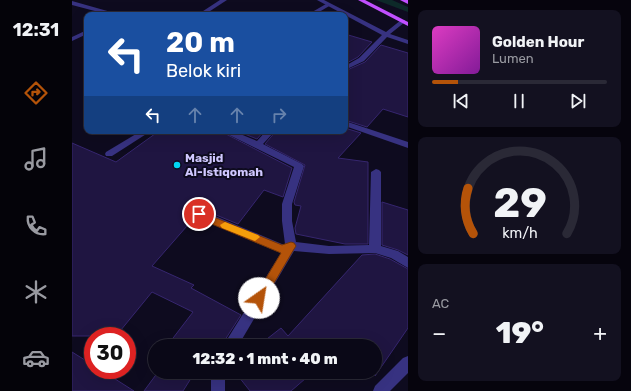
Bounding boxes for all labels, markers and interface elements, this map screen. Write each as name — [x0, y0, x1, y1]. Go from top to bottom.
text: 12:31 — [13, 19, 59, 41]
text: 20 m — [166, 26, 235, 59]
icon: left — [100, 28, 152, 80]
text: Golden Hour — [492, 33, 584, 51]
text: Lumen — [492, 51, 534, 66]
text: Belok kiri — [166, 60, 241, 82]
icon: directions — [22, 79, 50, 107]
icon: previous — [450, 90, 472, 112]
icon: pause — [508, 90, 530, 112]
icon: next — [567, 90, 589, 112]
icon: left — [142, 104, 164, 126]
icon: ahead — [184, 104, 206, 126]
icon: ahead — [226, 104, 248, 126]
icon: right — [268, 104, 290, 126]
icon: music — [22, 145, 50, 173]
place label: Masjid Al-Istiqomah — [185, 151, 263, 179]
marker: Masjid Al-Istiqomah — [172, 160, 182, 170]
text: 29 — [493, 177, 546, 226]
pin — [182, 197, 216, 231]
icon: arrive — [188, 203, 210, 225]
icon: phone — [22, 212, 50, 240]
text: km/h — [502, 224, 537, 241]
position arrow — [238, 277, 280, 319]
icon: climate — [22, 278, 50, 306]
text: AC — [432, 296, 449, 311]
text: 19° — [496, 315, 544, 351]
text: − — [432, 320, 446, 347]
text: + — [593, 320, 607, 347]
speed limit sign: 30 — [84, 327, 136, 379]
icon: car — [22, 344, 50, 372]
text: 12:32 · 1 mnt · 40 m — [192, 350, 338, 368]

